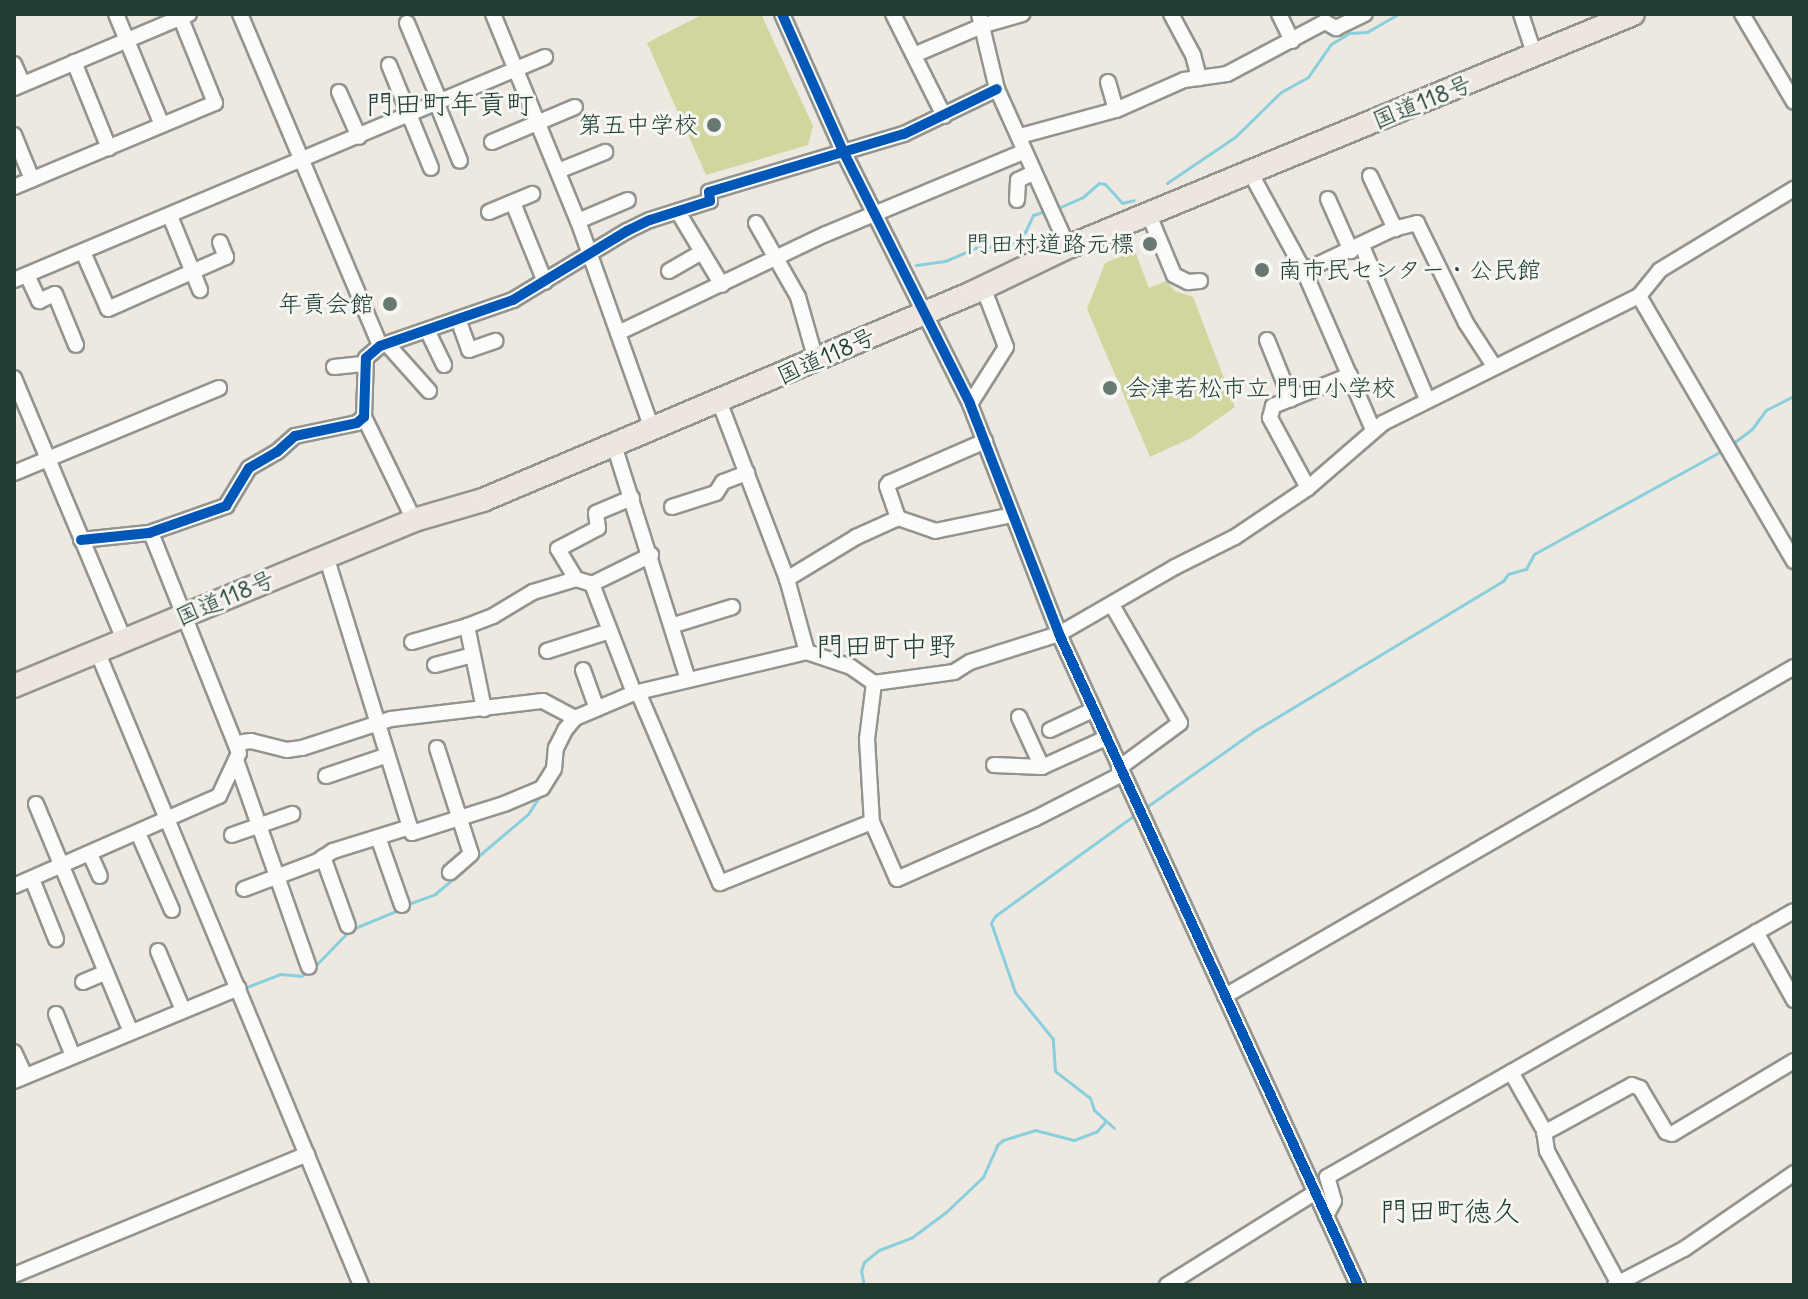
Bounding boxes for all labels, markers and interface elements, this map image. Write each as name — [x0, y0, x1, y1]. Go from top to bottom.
street label: 国道118号 — [1368, 69, 1476, 135]
district label: 門田町年貢町 — [366, 87, 534, 121]
place label: 第五中学校 — [578, 111, 698, 139]
marker: 第五中学校 — [705, 116, 723, 134]
place label: 門田村道路元標 — [966, 230, 1134, 258]
marker: 門田村道路元標 — [1141, 235, 1159, 253]
place label: 南市民センター・公民館 — [1278, 256, 1542, 284]
marker: 南市民センター・公民館 — [1253, 261, 1271, 279]
place label: 年貢会館 — [278, 290, 374, 318]
marker: 年貢会館 — [381, 295, 399, 313]
street label: 国道118号 — [772, 322, 880, 390]
place label: 会津若松市立 門田小学校 — [1126, 374, 1396, 402]
marker: 会津若松市立 門田小学校 — [1101, 379, 1119, 397]
street label: 国道118号 — [171, 564, 279, 632]
district label: 門田町中野 — [816, 629, 956, 663]
district label: 門田町徳久 — [1380, 1194, 1520, 1228]

